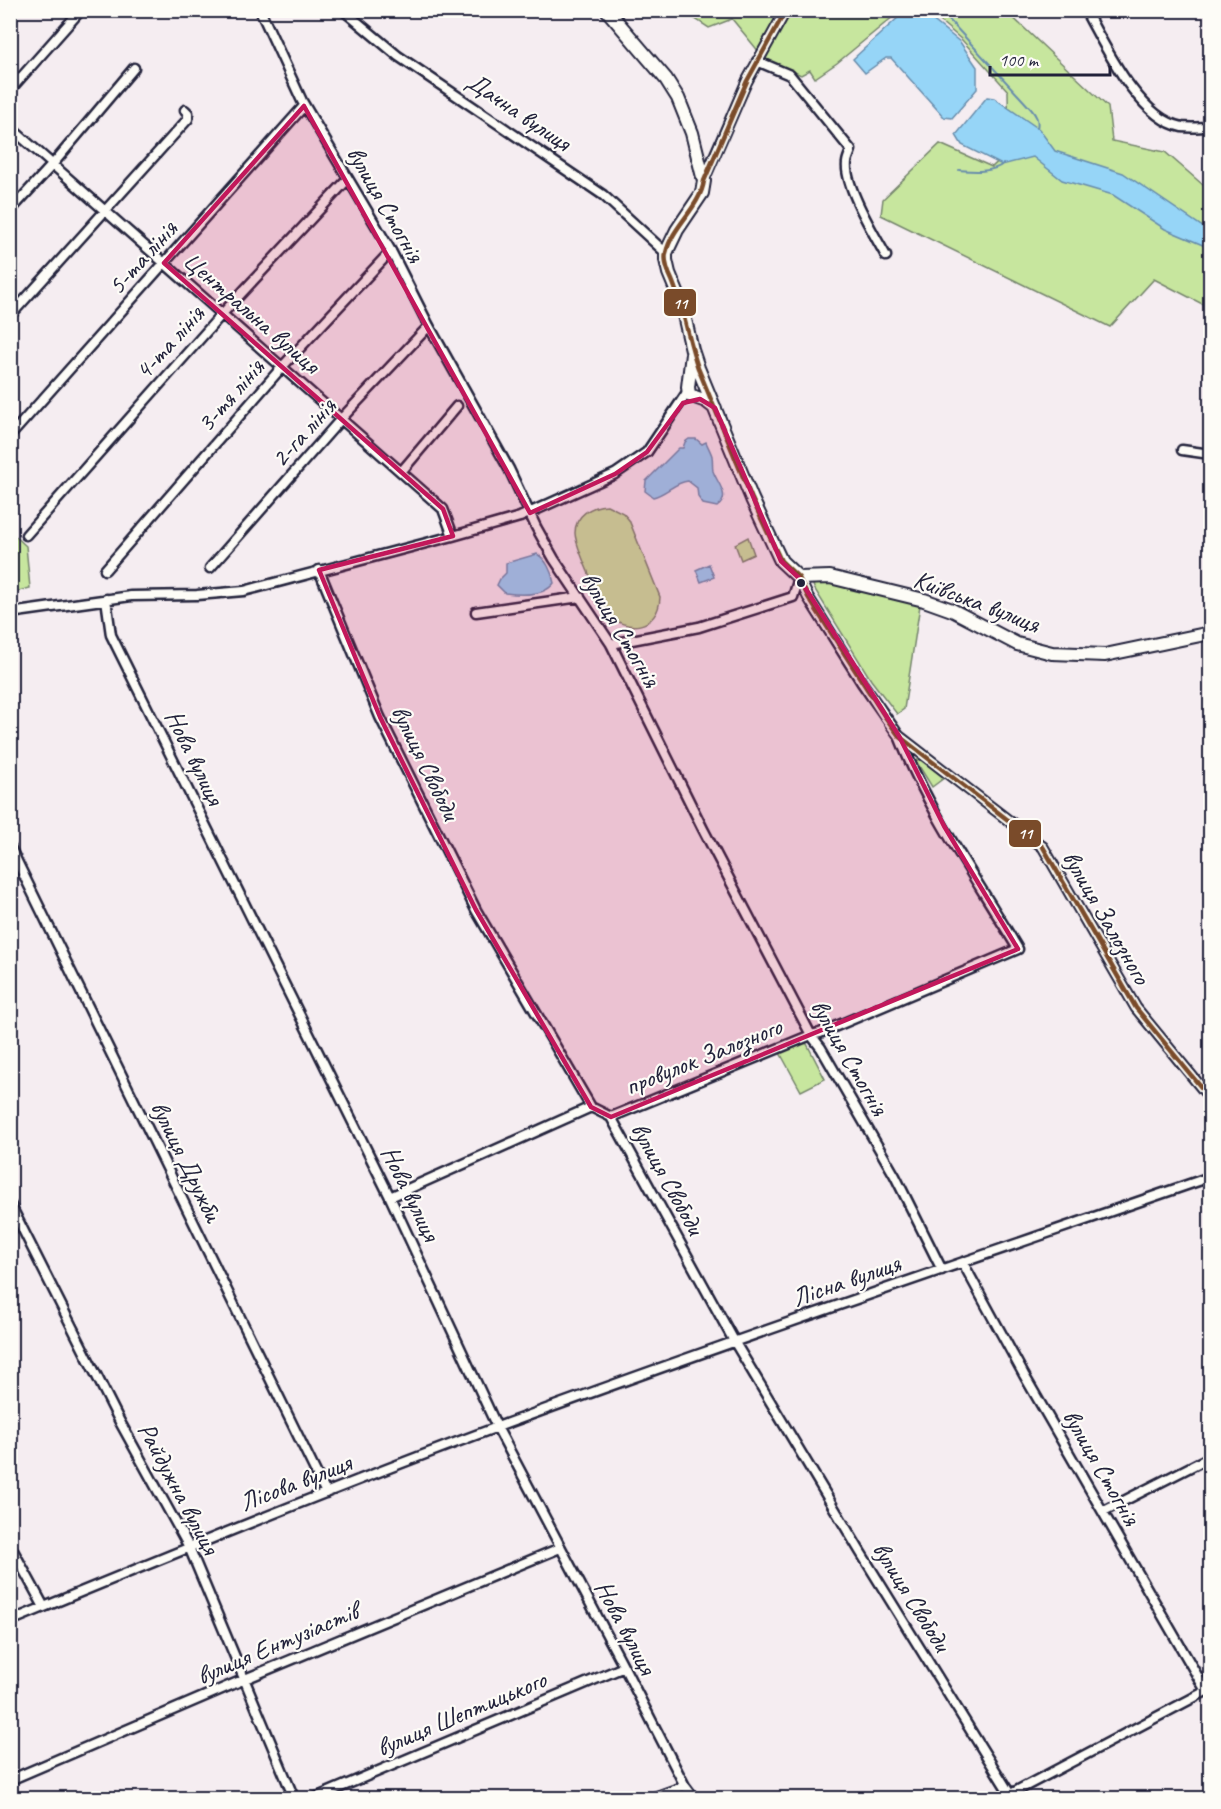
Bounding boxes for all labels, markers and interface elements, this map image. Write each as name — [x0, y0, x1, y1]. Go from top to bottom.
scale bar — [990, 39, 1110, 77]
text: 100 m — [999, 49, 1040, 71]
street label: Дачна вулиця — [460, 64, 579, 159]
street label: вулиця Стогнія — [339, 140, 433, 270]
street label: 5-та лінія — [100, 212, 186, 302]
street label: Центральна вулиця — [176, 244, 329, 382]
line badge: 11 — [663, 288, 697, 317]
text: 11 — [673, 294, 689, 314]
street label: 4-та лінія — [127, 297, 213, 387]
street label: 3-тя лінія — [189, 350, 272, 439]
street label: 2-га лінія — [263, 389, 344, 474]
street label: Київська вулиця — [909, 562, 1046, 641]
street label: вулиця Стогнія — [573, 565, 669, 694]
unlabelled marker — [795, 577, 807, 589]
street label: вулиця Свободи — [384, 699, 469, 827]
street label: Нова вулиця — [157, 704, 232, 812]
line badge: 11 — [1008, 819, 1042, 848]
text: 11 — [1018, 824, 1034, 844]
street label: вулиця Залозного — [1055, 844, 1159, 992]
street label: вулиця Стогнія — [803, 993, 897, 1123]
street label: провулок Залозного — [620, 1009, 789, 1104]
street label: вулиця Дружби — [143, 1095, 231, 1228]
street label: вулиця Свободи — [623, 1116, 713, 1243]
street label: Нова вулиця — [373, 1140, 448, 1248]
street label: Лісна вулиця — [788, 1246, 906, 1314]
street label: вулиця Стогнія — [1055, 1403, 1149, 1533]
street label: Райдужна вулиця — [130, 1417, 228, 1561]
street label: Лісова вулиця — [235, 1445, 357, 1519]
street label: вулиця Свободи — [865, 1535, 960, 1660]
street label: Нова вулиця — [587, 1575, 665, 1682]
street label: вулиця Ентузіастів — [191, 1592, 369, 1692]
street label: вулиця Шептицького — [371, 1662, 553, 1764]

